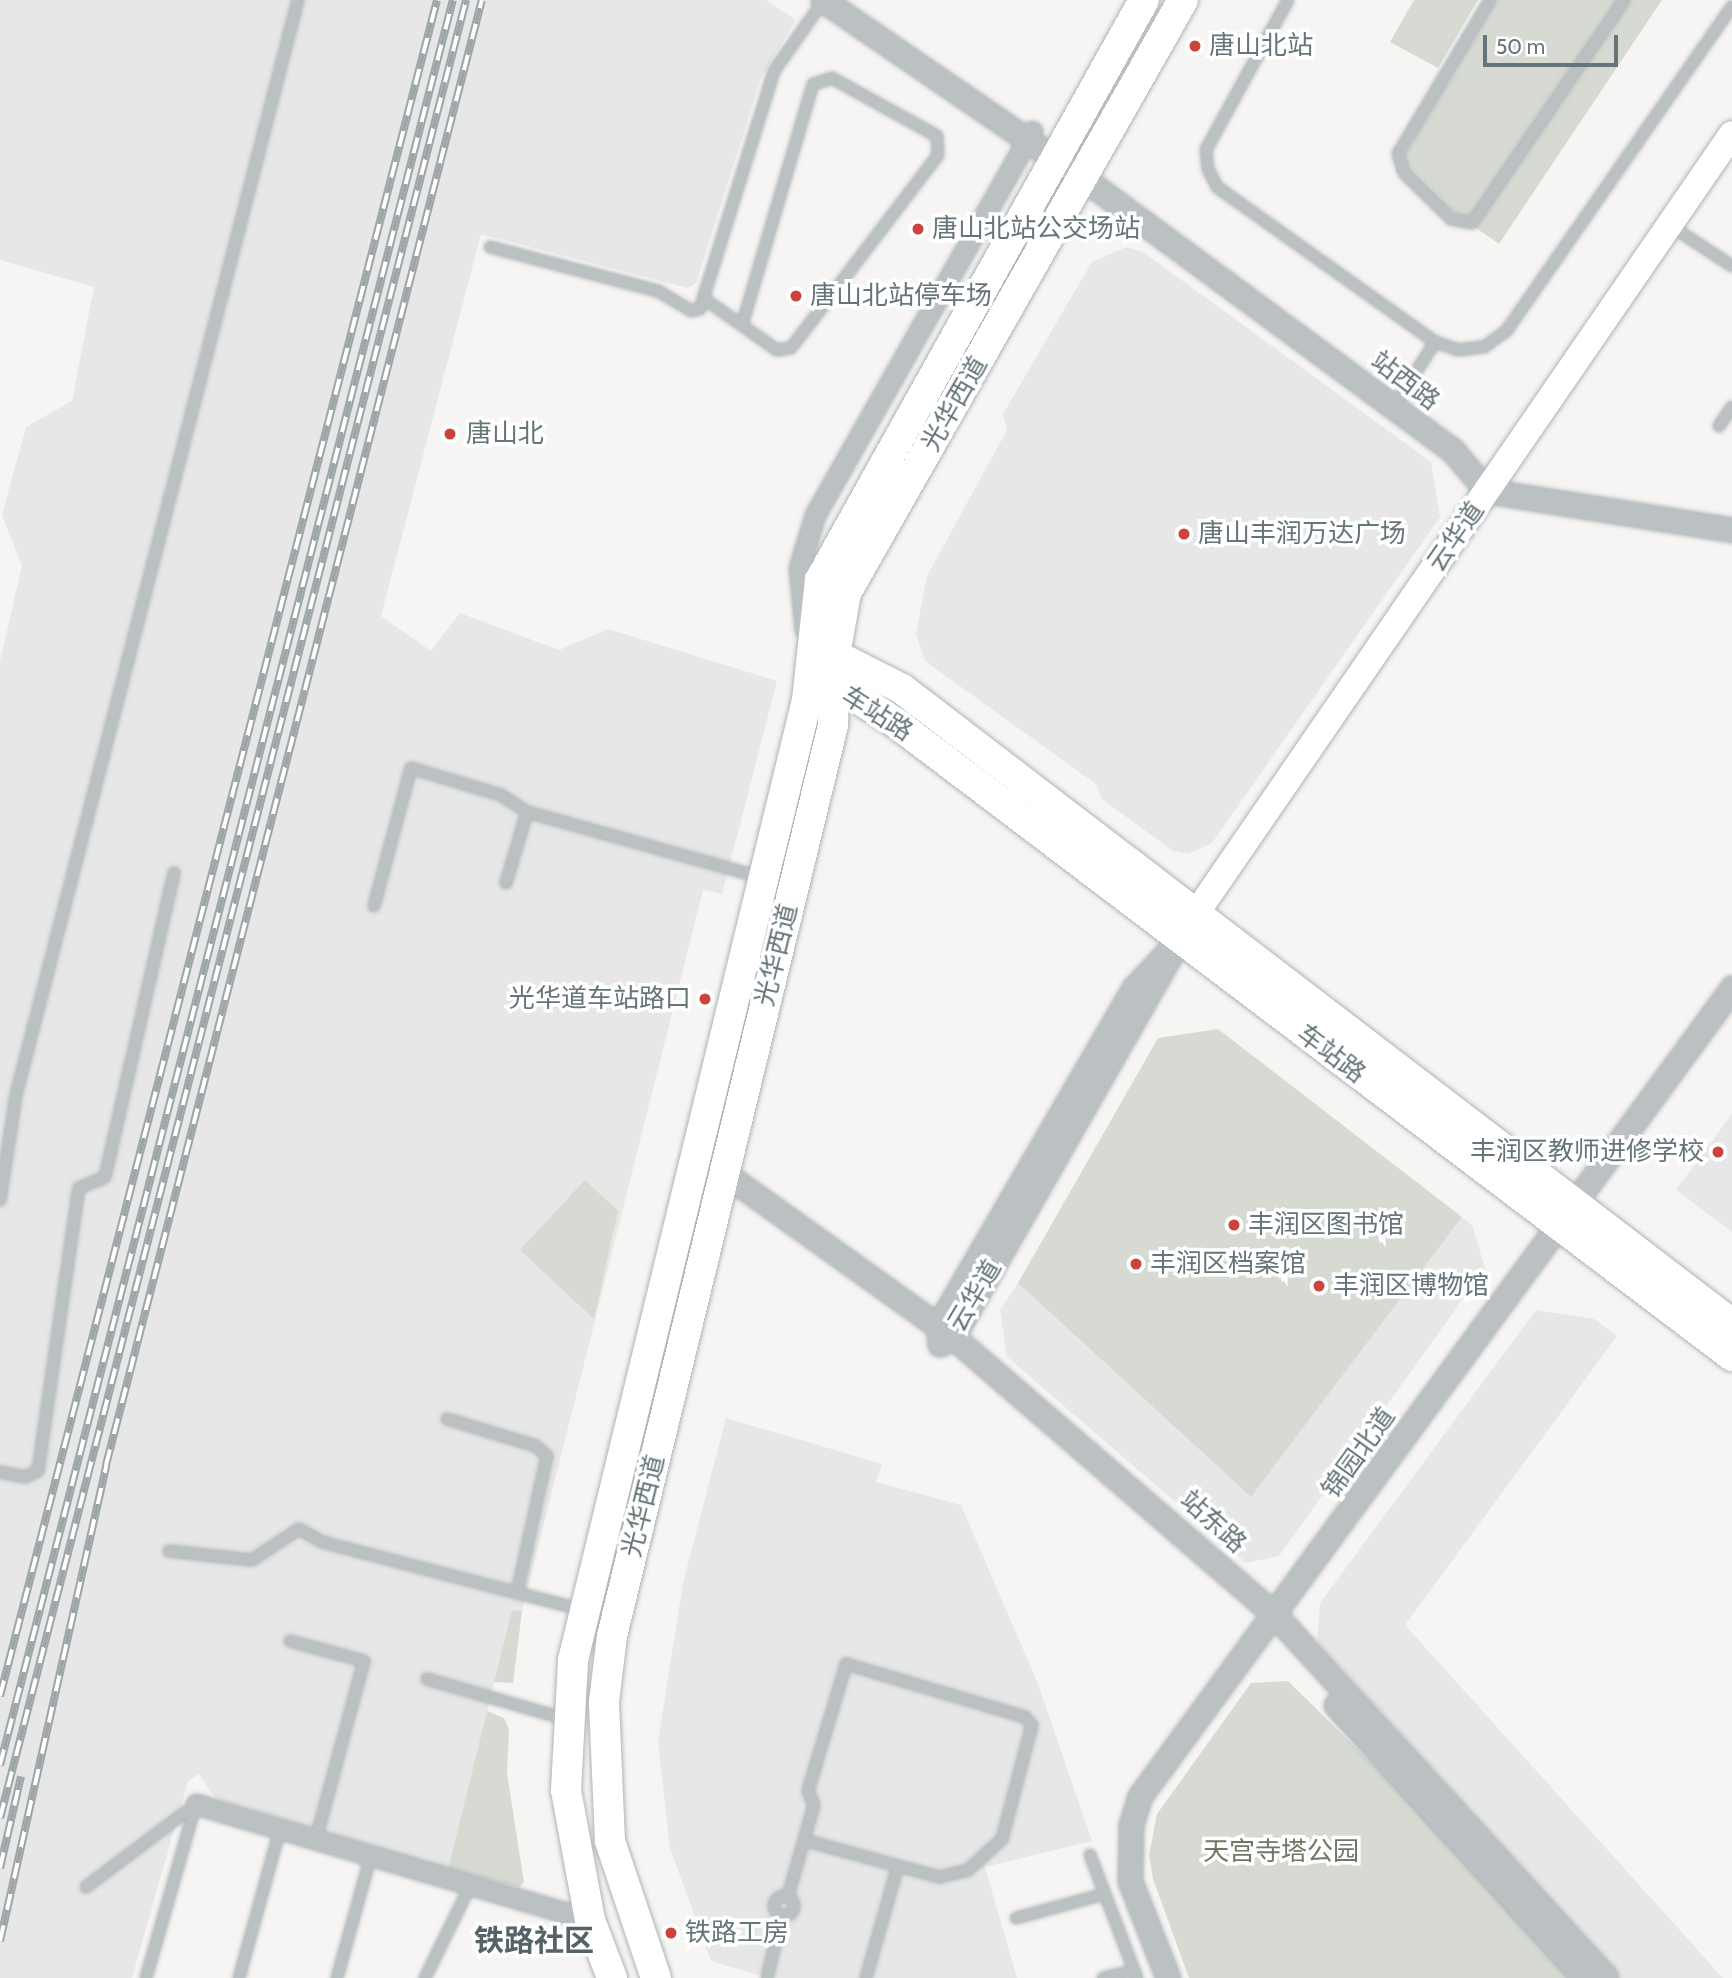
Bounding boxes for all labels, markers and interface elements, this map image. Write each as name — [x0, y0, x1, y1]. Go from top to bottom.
scale bar — [1487, 21, 1622, 65]
place label: 唐山北站 — [1209, 30, 1313, 62]
text: 50 m — [1496, 34, 1545, 59]
marker: 唐山北站 — [1187, 38, 1203, 54]
place label: 唐山北站公交场站 — [932, 213, 1140, 245]
marker: 唐山北站公交场站 — [910, 221, 926, 237]
place label: 唐山北站停车场 — [810, 280, 992, 312]
marker: 唐山北站停车场 — [788, 288, 804, 304]
street label: 站西路 — [1364, 345, 1446, 417]
street label: 光华西道 — [915, 351, 995, 457]
place label: 唐山北 — [466, 418, 544, 450]
marker: 唐山北 — [440, 424, 460, 444]
street label: 云华道 — [1421, 496, 1491, 578]
place label: 唐山丰润万达广场 — [1198, 518, 1406, 550]
marker: 唐山丰润万达广场 — [1176, 526, 1192, 542]
street label: 车站路 — [836, 680, 918, 748]
street label: 光华西道 — [749, 901, 805, 1009]
place label: 光华道车站路口 — [509, 983, 691, 1015]
marker: 光华道车站路口 — [697, 991, 713, 1007]
street label: 车站路 — [1290, 1018, 1372, 1090]
place label: 丰润区教师进修学校 — [1470, 1136, 1704, 1168]
marker: 丰润区教师进修学校 — [1710, 1144, 1726, 1160]
place label: 丰润区图书馆 — [1248, 1209, 1404, 1241]
marker: 丰润区图书馆 — [1226, 1217, 1242, 1233]
place label: 丰润区档案馆 — [1150, 1248, 1306, 1280]
street label: 云华道 — [942, 1255, 1008, 1337]
marker: 丰润区档案馆 — [1128, 1256, 1144, 1272]
place label: 丰润区博物馆 — [1333, 1270, 1489, 1302]
marker: 丰润区博物馆 — [1311, 1278, 1327, 1294]
street label: 锦园北道 — [1316, 1402, 1402, 1504]
street label: 光华西道 — [616, 1452, 672, 1560]
street label: 站东路 — [1174, 1484, 1252, 1560]
park label: 天宫寺塔公园 — [1203, 1836, 1359, 1868]
place label: 铁路工房 — [685, 1917, 789, 1949]
district label: 铁路社区 — [474, 1923, 594, 1959]
marker: 铁路工房 — [663, 1925, 679, 1941]

